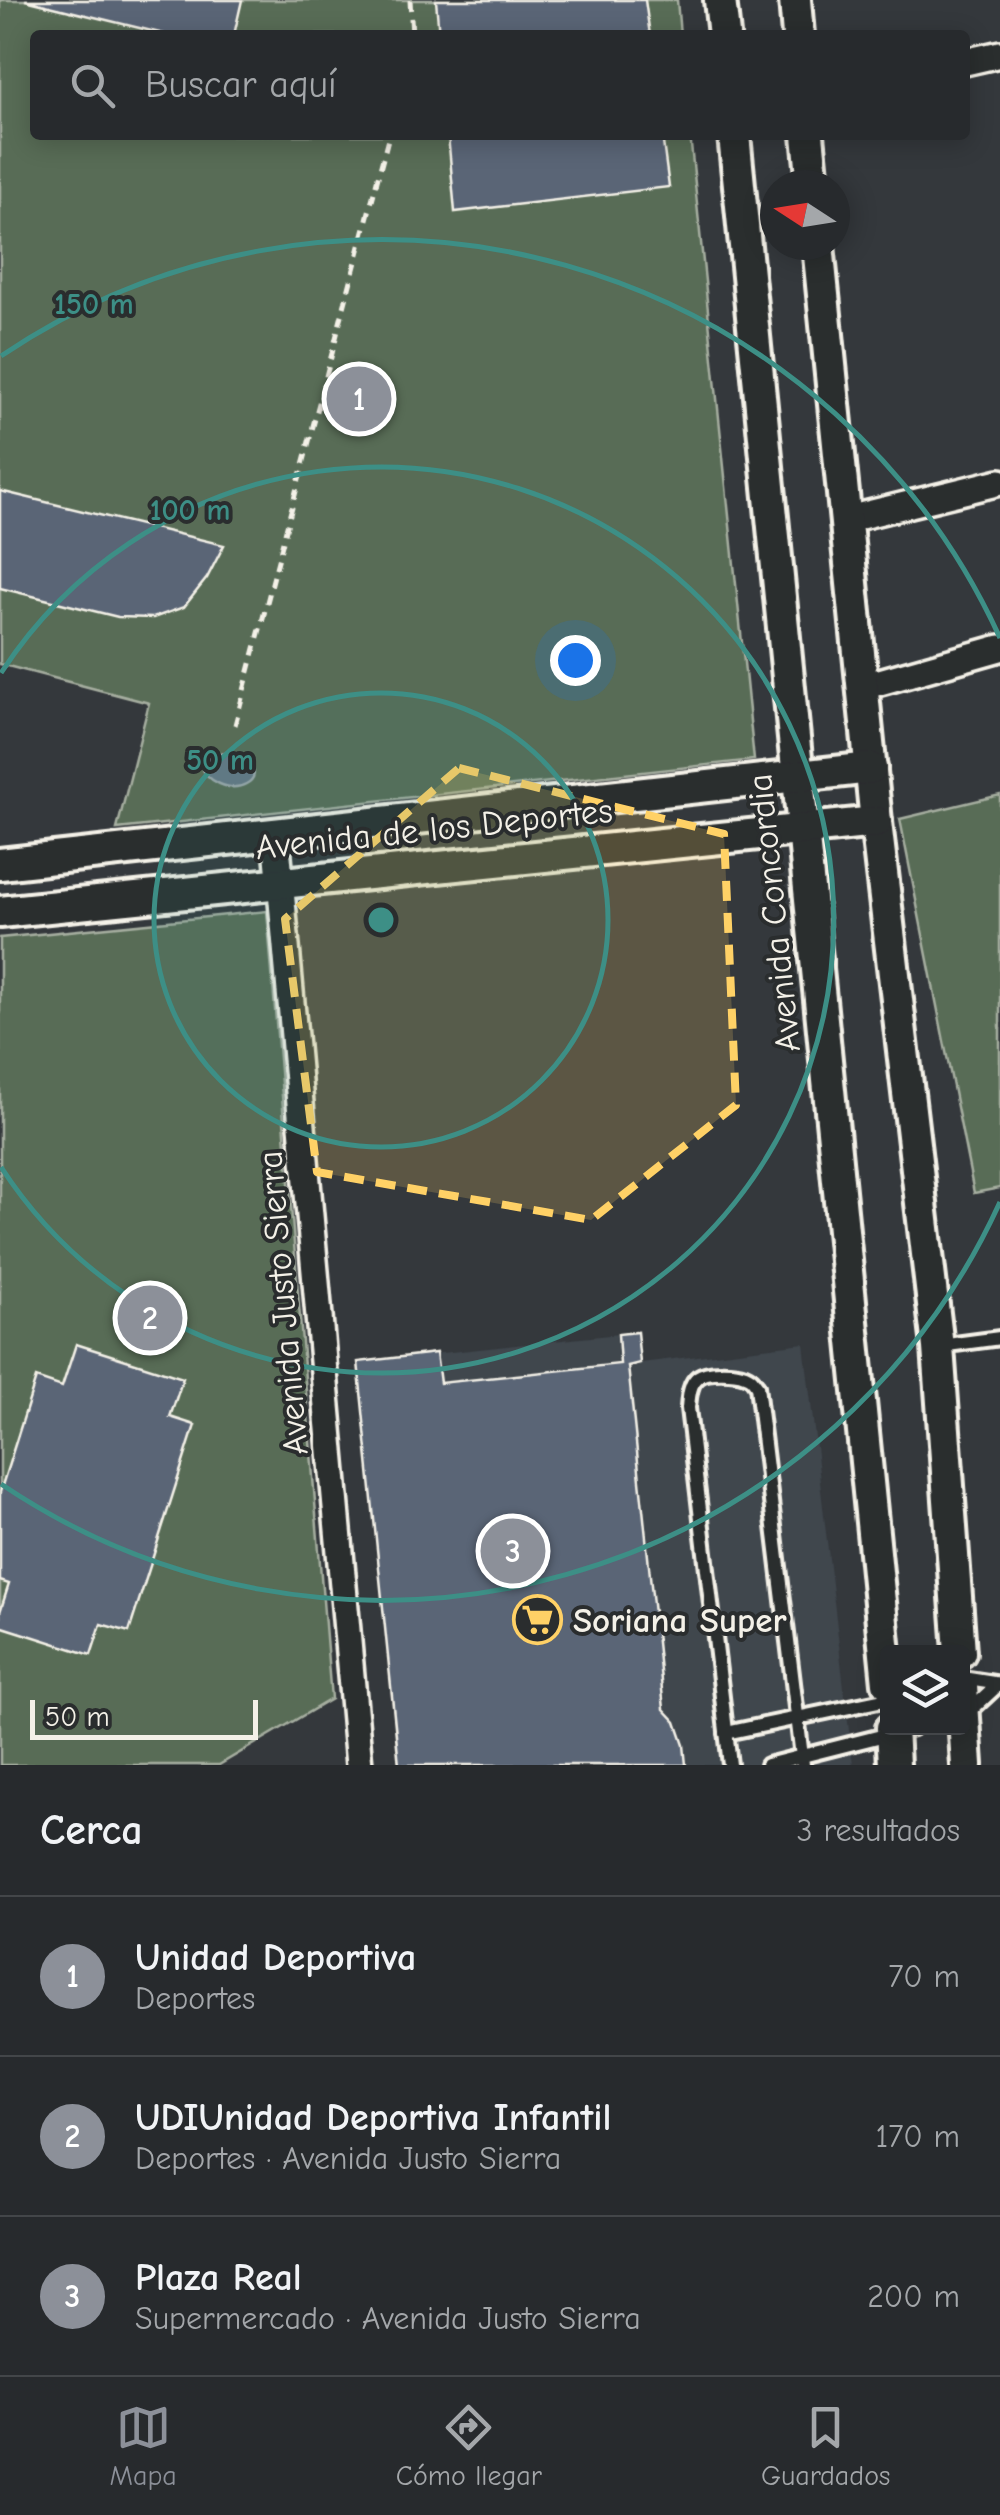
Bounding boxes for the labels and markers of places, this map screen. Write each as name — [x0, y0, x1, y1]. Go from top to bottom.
pin: 1 — [326, 362, 392, 436]
centre of rings — [363, 902, 399, 938]
pin: 2 — [118, 1280, 182, 1356]
pin: 3 — [480, 1514, 546, 1588]
supermarket icon: Soriana Super — [512, 1594, 564, 1646]
place label: Soriana Super — [573, 1600, 787, 1641]

